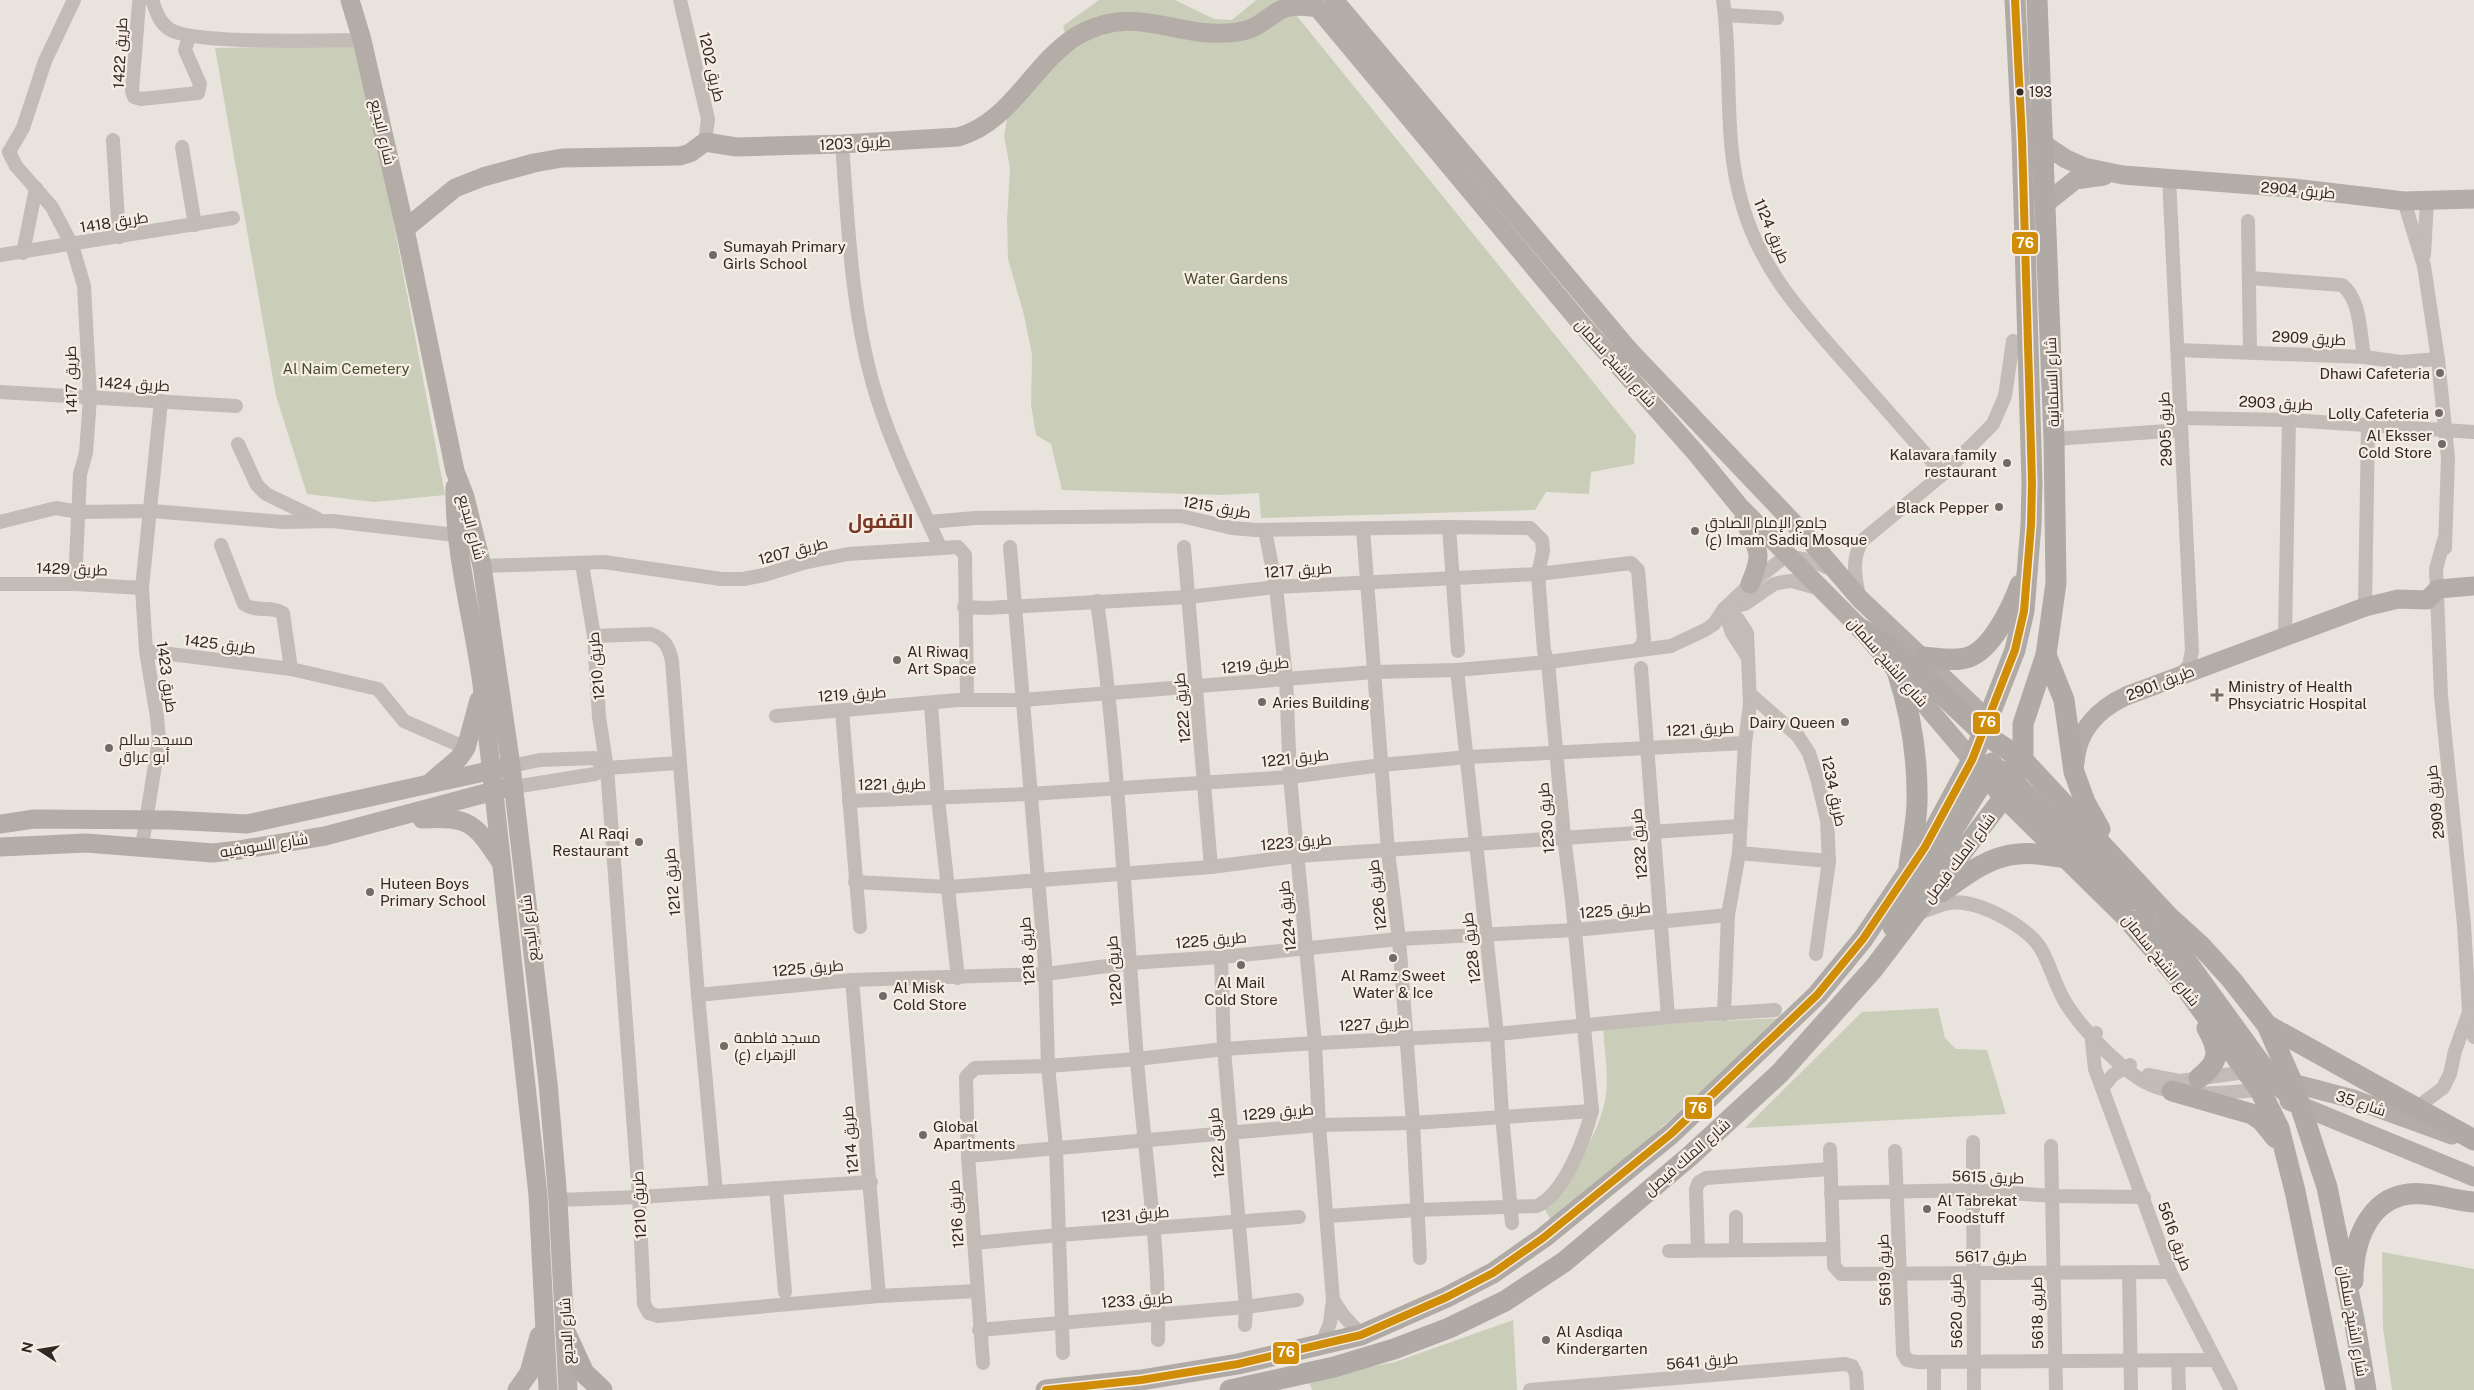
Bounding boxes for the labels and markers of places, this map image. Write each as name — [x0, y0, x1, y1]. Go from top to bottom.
place label: 193 — [2029, 84, 2052, 100]
marker: 193 — [2015, 87, 2025, 97]
place label: Sumayah Primary Girls School — [723, 238, 846, 272]
marker: Sumayah Primary Girls School — [707, 249, 719, 261]
place label: Dhawi Cafeteria — [2320, 365, 2430, 382]
marker: Dhawi Cafeteria — [2434, 367, 2446, 379]
place label: Lolly Cafeteria — [2328, 405, 2429, 422]
marker: Lolly Cafeteria — [2433, 407, 2445, 419]
place label: Al Eksser Cold Store — [2358, 427, 2432, 461]
marker: Al Eksser Cold Store — [2436, 438, 2448, 450]
place label: Kalavara family restaurant — [1890, 446, 1997, 480]
marker: Kalavara family restaurant — [2001, 457, 2013, 469]
place label: Black Pepper — [1896, 499, 1989, 516]
marker: Black Pepper — [1993, 501, 2005, 513]
place label: جامع الإمام الصادق (ع) Imam Sadiq Mosque — [1705, 514, 1867, 551]
marker: جامع الإمام الصادق (ع) Imam Sadiq Mosque — [1689, 525, 1701, 537]
place label: Al Riwaq Art Space — [907, 643, 977, 677]
marker: Al Riwaq Art Space — [891, 654, 903, 666]
place label: Ministry of Health Phsyciatric Hospital — [2228, 678, 2367, 712]
marker: Ministry of Health Phsyciatric Hospital — [2210, 688, 2224, 702]
place label: Aries Building — [1272, 694, 1370, 711]
marker: Aries Building — [1256, 696, 1268, 708]
place label: Dairy Queen — [1749, 714, 1835, 731]
marker: Dairy Queen — [1839, 716, 1851, 728]
place label: مسجد سالم أبو عراق — [119, 731, 193, 767]
marker: مسجد سالم أبو عراق — [103, 742, 115, 754]
place label: Al Raqi Restaurant — [552, 825, 629, 859]
marker: Al Raqi Restaurant — [633, 836, 645, 848]
place label: Huteen Boys Primary School — [380, 875, 486, 909]
marker: Huteen Boys Primary School — [364, 886, 376, 898]
marker: Al Ramz Sweet Water & Ice — [1387, 952, 1399, 964]
marker: Al Mail Cold Store — [1235, 959, 1247, 971]
place label: Al Ramz Sweet Water & Ice — [1340, 967, 1446, 1001]
place label: Al Mail Cold Store — [1204, 974, 1278, 1008]
place label: Al Misk Cold Store — [893, 979, 967, 1013]
marker: Al Misk Cold Store — [877, 990, 889, 1002]
place label: مسجد فاطمة الزهراء (ع) — [734, 1029, 821, 1066]
marker: مسجد فاطمة الزهراء (ع) — [718, 1040, 730, 1052]
place label: Global Apartments — [933, 1118, 1015, 1152]
marker: Global Apartments — [917, 1129, 929, 1141]
place label: Al Tabrekat Foodstuff — [1937, 1192, 2018, 1226]
marker: Al Tabrekat Foodstuff — [1921, 1203, 1933, 1215]
place label: Al Asdiqa Kindergarten — [1556, 1323, 1648, 1357]
marker: Al Asdiqa Kindergarten — [1540, 1334, 1552, 1346]

